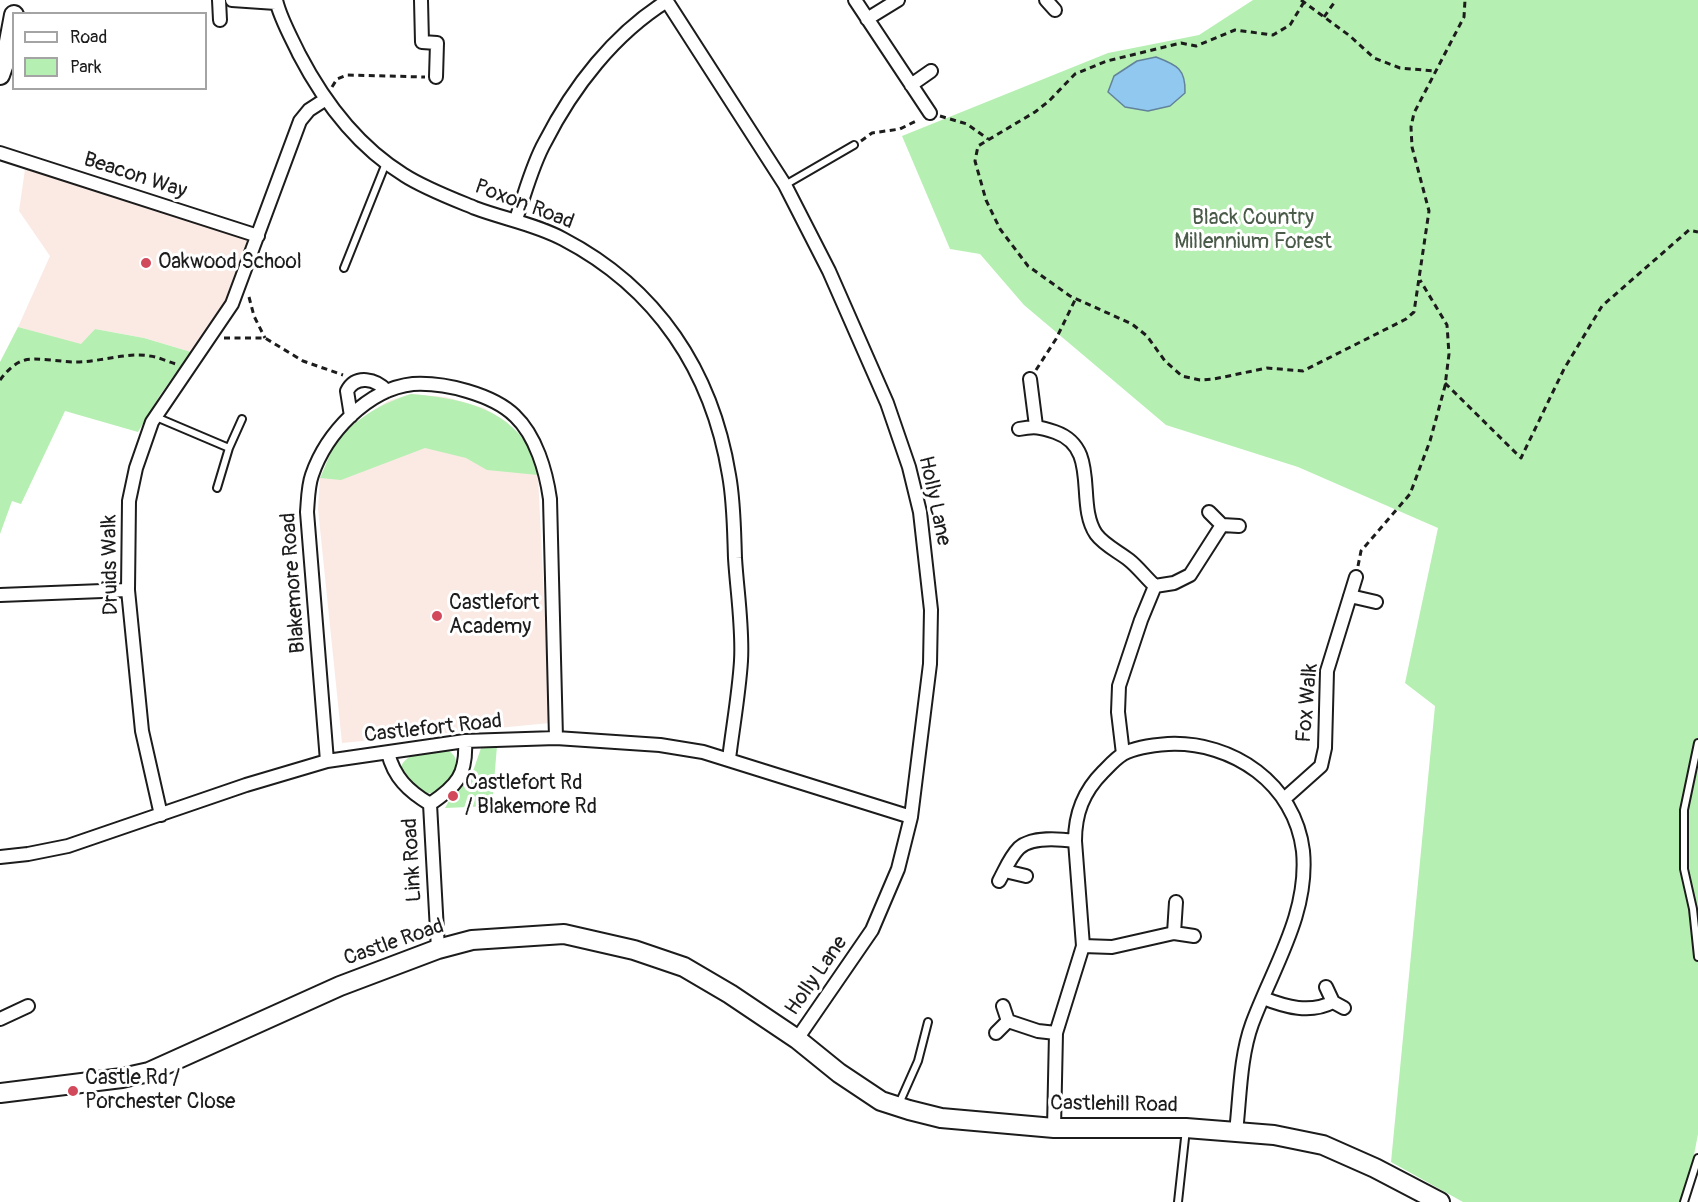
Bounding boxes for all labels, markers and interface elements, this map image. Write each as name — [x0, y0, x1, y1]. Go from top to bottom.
legend — [12, 12, 207, 90]
text: Road — [70, 26, 107, 49]
text: Park — [70, 56, 102, 79]
street label: Beacon Way — [80, 148, 190, 204]
street label: Poxon Road — [471, 175, 577, 235]
park label: Black Country Millennium Forest — [1174, 206, 1332, 256]
place label: Oakwood School — [158, 250, 302, 276]
marker: Oakwood School — [139, 256, 153, 270]
street label: Holly Lane — [912, 454, 956, 548]
street label: Blakemore Road — [277, 512, 311, 654]
street label: Druids Walk — [98, 514, 124, 616]
place label: Castlefort Academy — [449, 591, 539, 641]
marker: Castlefort Academy — [430, 609, 444, 623]
street label: Fox Walk — [1292, 662, 1324, 744]
street label: Castlefort Road — [363, 709, 503, 749]
place label: Castlefort Rd / Blakemore Rd — [465, 771, 597, 821]
marker: Castlefort Rd / Blakemore Rd — [446, 789, 460, 803]
street label: Link Road — [398, 817, 428, 903]
street label: Castle Road — [341, 914, 447, 972]
street label: Holly Lane — [780, 931, 854, 1021]
place label: Castle Rd / Porchester Close — [85, 1066, 235, 1116]
marker: Castle Rd / Porchester Close — [66, 1084, 80, 1098]
street label: Castlehill Road — [1050, 1091, 1178, 1119]

